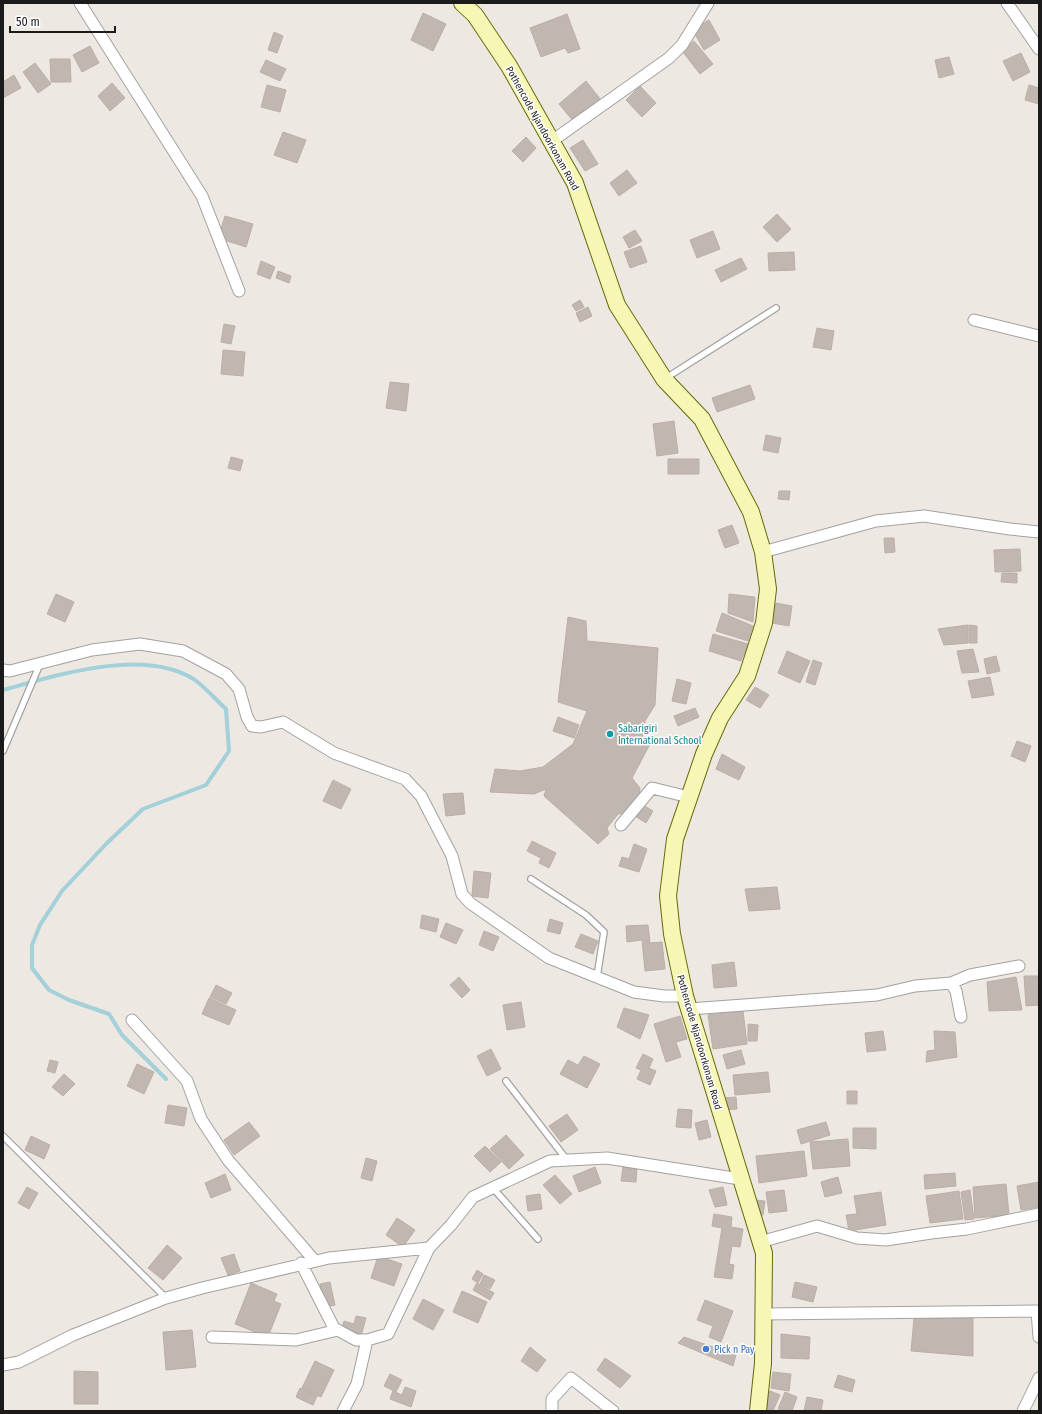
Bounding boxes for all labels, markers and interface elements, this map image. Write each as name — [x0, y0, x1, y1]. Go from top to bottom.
scale bar — [10, 8, 115, 34]
text: 50 m — [16, 15, 40, 29]
street label: Pothencode Njandoorkonam Road — [503, 64, 581, 193]
place label: Sabarigiri International School — [618, 723, 702, 747]
marker: Sabarigiri International School — [605, 729, 615, 739]
street label: Pothencode Njandoorkonam Road — [674, 973, 724, 1111]
marker: Pick n Pay — [701, 1344, 711, 1354]
place label: Pick n Pay — [714, 1344, 755, 1356]

